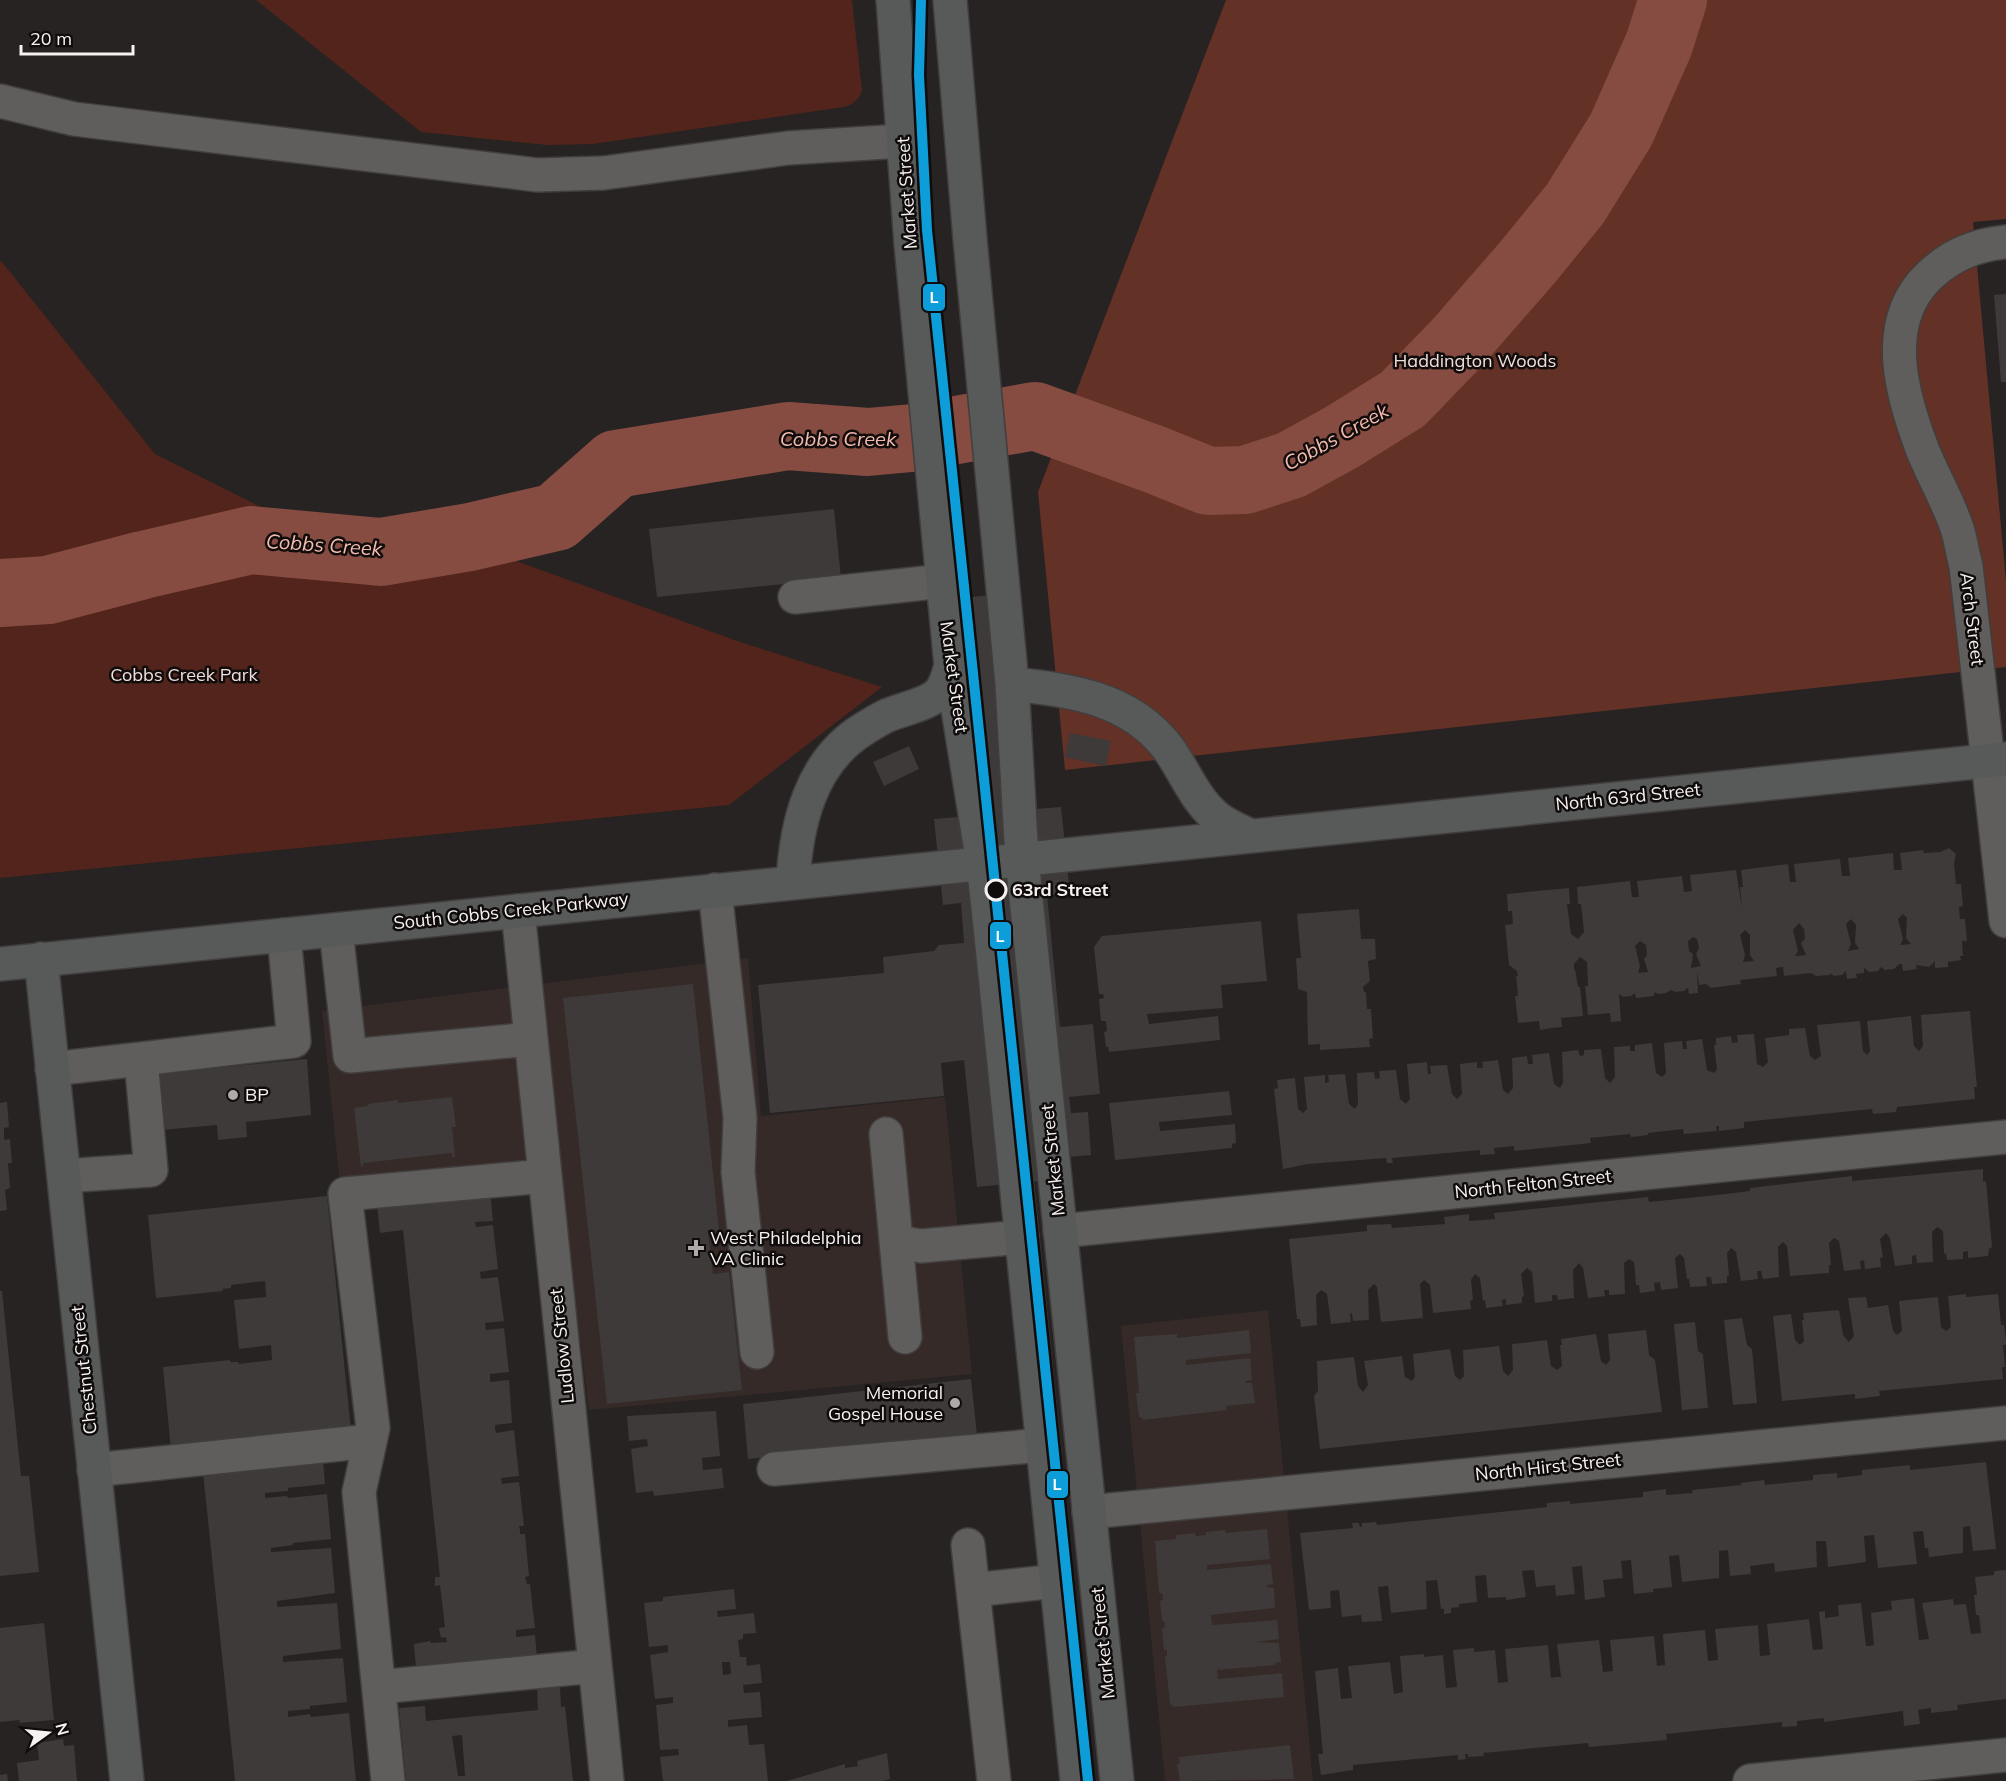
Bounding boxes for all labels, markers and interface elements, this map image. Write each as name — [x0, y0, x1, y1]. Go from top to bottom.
scale bar — [21, 18, 134, 56]
text: 20 m — [30, 27, 72, 50]
street label: Market Street — [891, 136, 922, 250]
line badge: L — [922, 283, 946, 312]
text: L — [930, 287, 939, 307]
park label: Haddington Woods — [1394, 349, 1556, 372]
water label: Cobbs Creek — [1279, 397, 1393, 476]
water label: Cobbs Creek — [780, 426, 897, 451]
water label: Cobbs Creek — [265, 528, 384, 561]
street label: Arch Street — [1955, 571, 1990, 667]
street label: Market Street — [935, 620, 974, 734]
park label: Cobbs Creek Park — [110, 663, 258, 686]
street label: North 63rd Street — [1554, 777, 1702, 816]
place label: 63rd Street — [1012, 878, 1109, 901]
marker: 63rd Street — [985, 879, 1007, 901]
street label: South Cobbs Creek Parkway — [392, 887, 630, 934]
line badge: L — [989, 921, 1012, 950]
text: L — [996, 926, 1005, 946]
place label: BP — [245, 1083, 269, 1106]
marker: BP — [226, 1088, 240, 1102]
street label: Market Street — [1035, 1103, 1070, 1217]
street label: North Felton Street — [1453, 1164, 1613, 1203]
place label: West Philadelphia VA Clinic — [710, 1226, 862, 1270]
marker: West Philadelphia VA Clinic — [687, 1239, 705, 1257]
street label: Ludlow Street — [544, 1287, 579, 1405]
street label: Chestnut Street — [65, 1304, 102, 1436]
place label: Memorial Gospel House — [828, 1381, 943, 1425]
marker: Memorial Gospel House — [948, 1396, 962, 1410]
street label: North Hirst Street — [1474, 1447, 1622, 1486]
line badge: L — [1046, 1470, 1069, 1499]
text: L — [1053, 1474, 1062, 1494]
street label: Market Street — [1085, 1586, 1120, 1700]
north arrow — [18, 1703, 78, 1763]
text: N — [51, 1721, 74, 1738]

